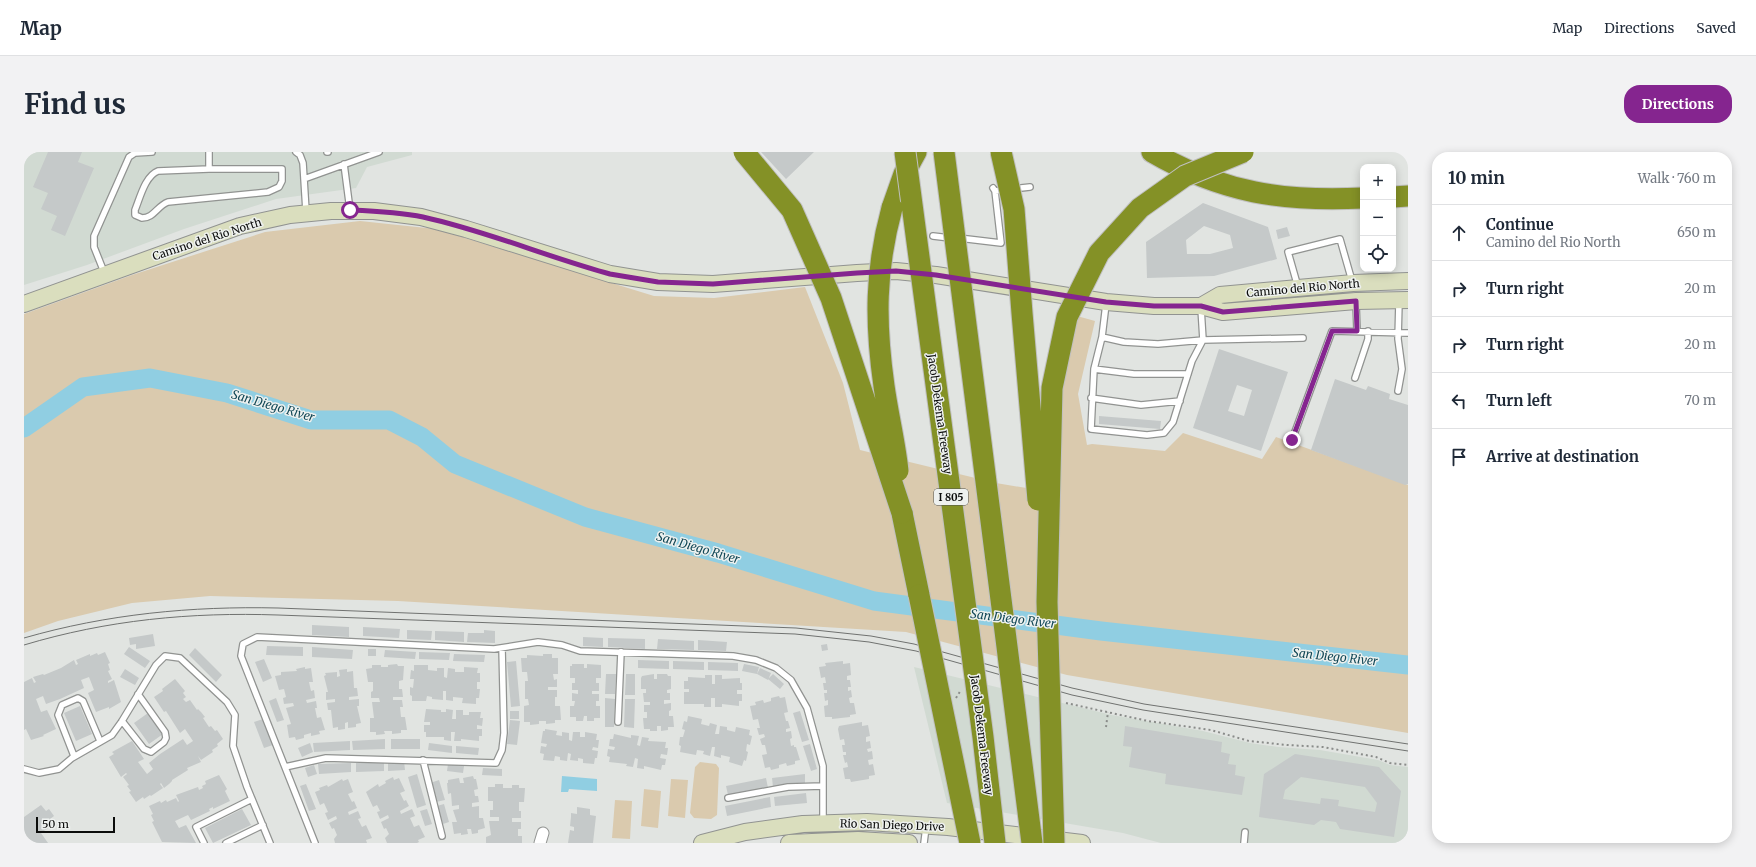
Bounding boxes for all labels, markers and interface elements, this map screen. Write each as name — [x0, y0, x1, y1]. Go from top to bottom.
text: Map — [20, 16, 62, 40]
text: Map — [1552, 19, 1582, 37]
text: Directions — [1604, 19, 1674, 37]
text: Saved — [1696, 19, 1736, 37]
button: Directions — [1624, 85, 1732, 123]
text: Find us — [24, 86, 126, 122]
map controls — [1360, 164, 1396, 272]
button: + — [1360, 164, 1396, 200]
text: 10 min — [1448, 167, 1505, 189]
text: Walk · 760 m — [1638, 170, 1716, 187]
button: − — [1360, 200, 1396, 236]
route start — [341, 201, 359, 219]
street label: Camino del Rio North — [151, 215, 264, 263]
text: Continue — [1486, 215, 1554, 234]
icon: ahead — [1448, 222, 1470, 244]
text: 650 m — [1677, 224, 1716, 241]
text: Camino del Rio North — [1486, 234, 1621, 251]
button: locate — [1360, 236, 1396, 272]
street label: Camino del Rio North — [1246, 276, 1361, 300]
icon: right — [1448, 278, 1470, 300]
text: Turn right — [1486, 279, 1564, 298]
text: 20 m — [1684, 280, 1716, 297]
icon: right — [1448, 334, 1470, 356]
text: Turn right — [1486, 335, 1564, 354]
text: 20 m — [1684, 336, 1716, 353]
street label: Jacob Dekema Freeway — [924, 352, 955, 476]
water label: San Diego River — [230, 387, 317, 425]
icon: left — [1448, 390, 1470, 412]
text: Turn left — [1486, 391, 1552, 410]
text: 70 m — [1685, 392, 1716, 409]
route end — [1283, 431, 1301, 449]
icon: arrive — [1448, 446, 1470, 468]
text: Arrive at destination — [1486, 447, 1639, 466]
road number: I 805 — [934, 489, 968, 505]
water label: San Diego River — [655, 529, 742, 567]
water label: San Diego River — [970, 606, 1058, 631]
water label: San Diego River — [1292, 645, 1380, 669]
street label: Jacob Dekema Freeway — [968, 673, 996, 797]
scale bar — [36, 815, 115, 834]
street label: Rio San Diego Drive — [840, 816, 945, 834]
text: 50 m — [42, 817, 69, 831]

